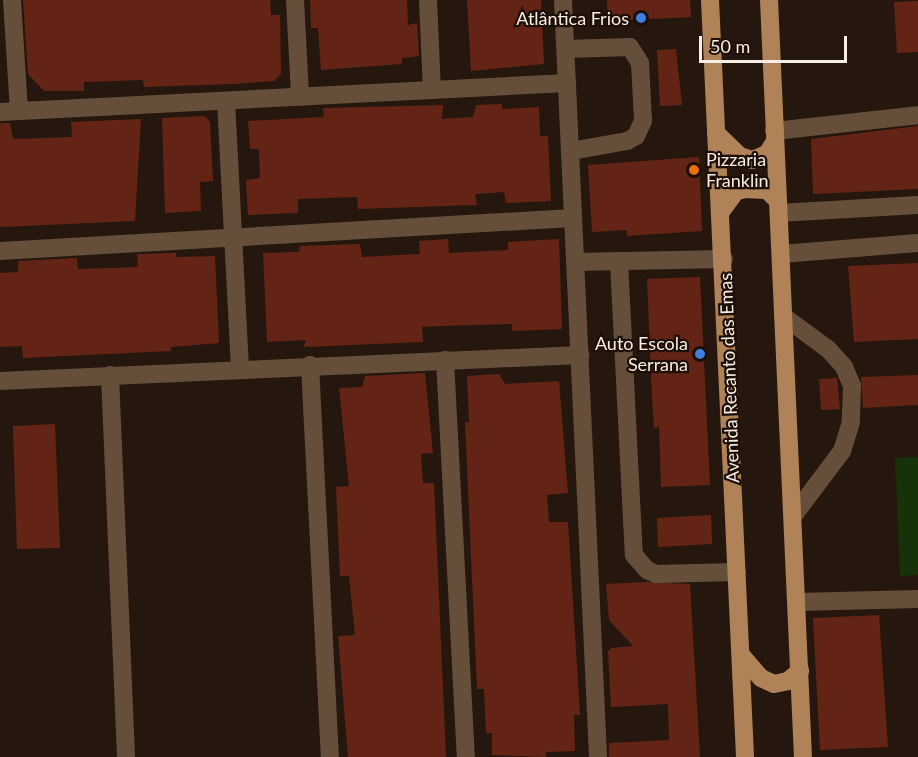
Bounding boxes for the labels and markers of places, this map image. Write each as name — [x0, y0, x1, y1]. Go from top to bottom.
place label: Atlântica Frios — [516, 7, 629, 29]
marker: Atlântica Frios — [634, 11, 648, 25]
place label: Pizzaria Franklin — [706, 149, 769, 192]
marker: Pizzaria Franklin — [687, 163, 701, 177]
place label: Auto Escola Serrana — [595, 333, 688, 376]
marker: Auto Escola Serrana — [693, 347, 707, 361]

